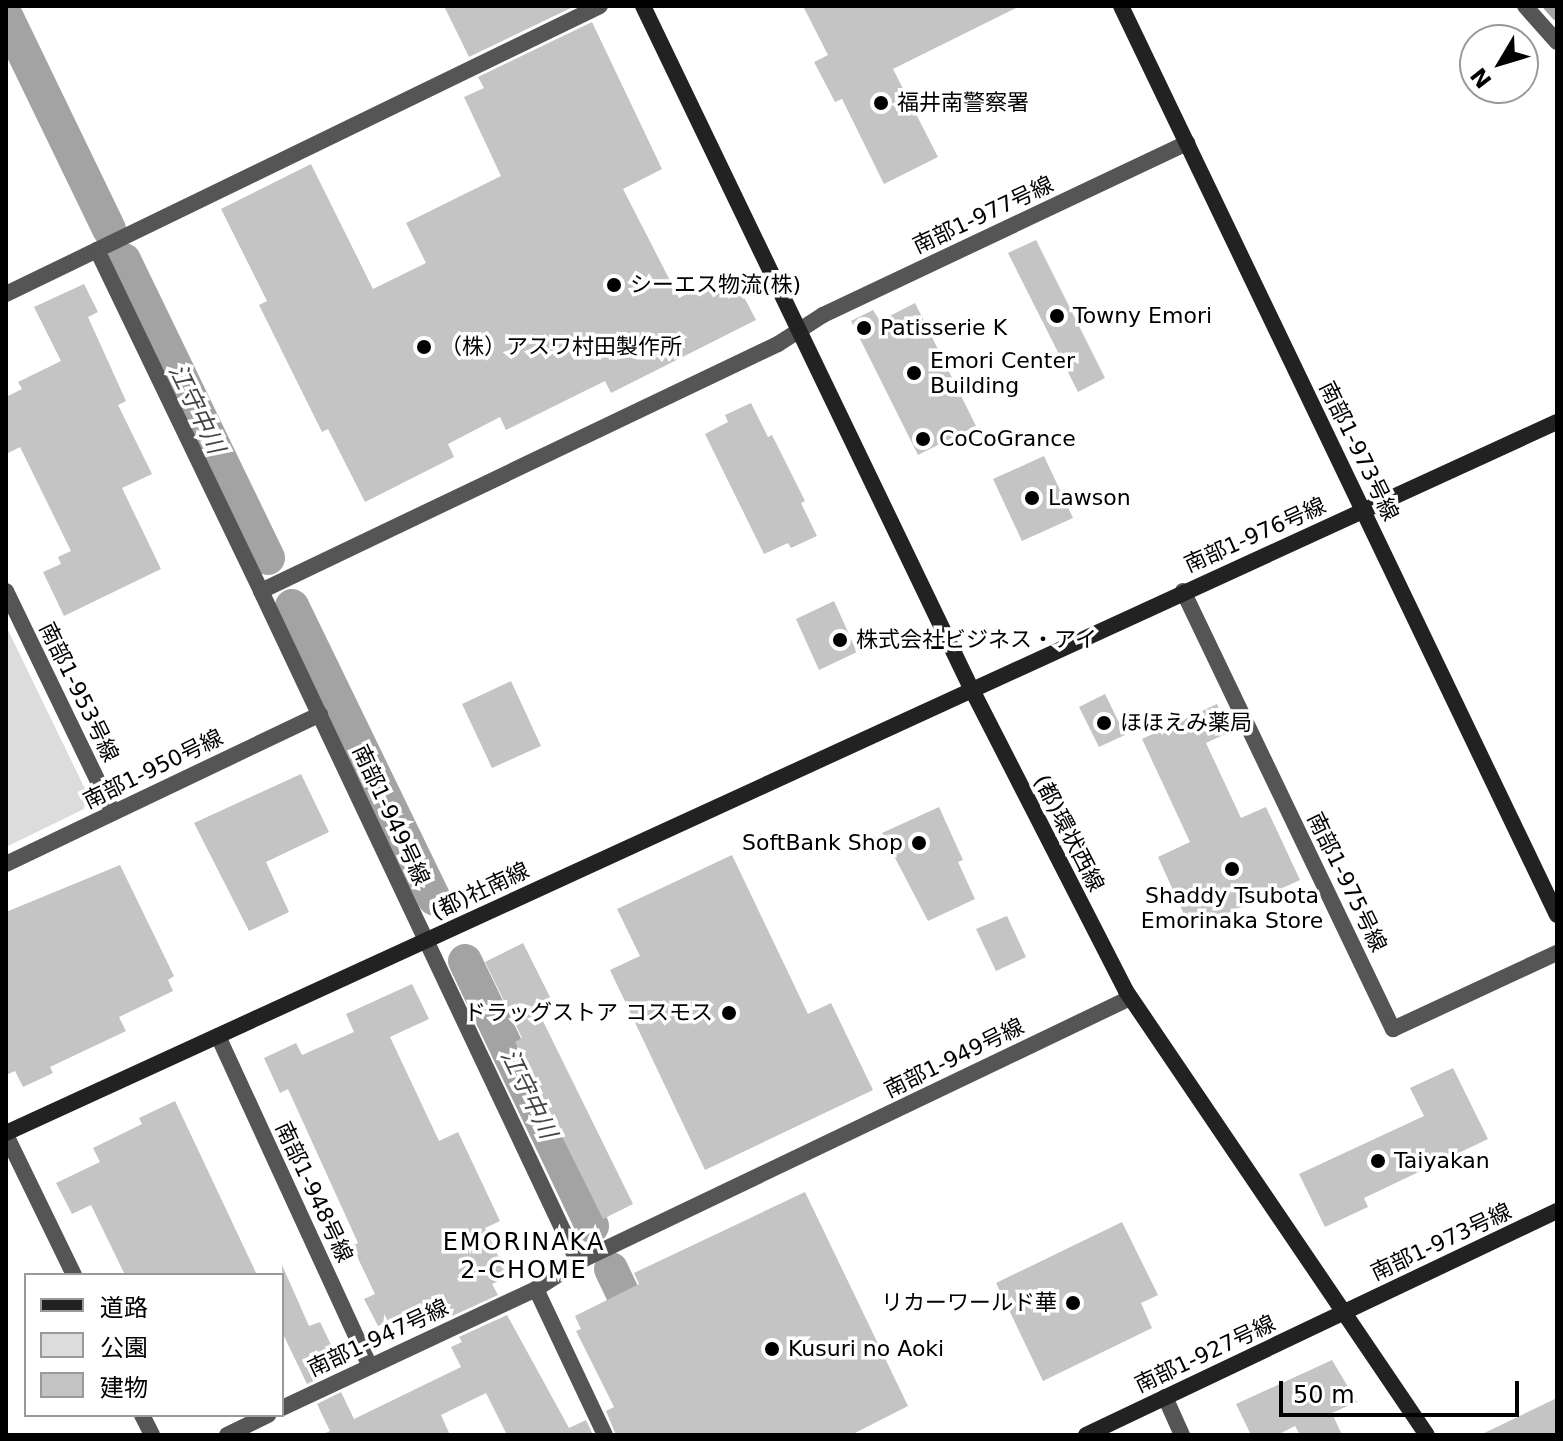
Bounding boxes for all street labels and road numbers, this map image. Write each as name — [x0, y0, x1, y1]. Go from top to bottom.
street label: 南部1-977号線 — [909, 171, 1057, 259]
street label: 南部1-973号線 — [1314, 377, 1404, 525]
street label: 南部1-976号線 — [1180, 492, 1330, 578]
street label: 南部1-953号線 — [34, 618, 124, 766]
street label: 南部1-950号線 — [79, 724, 227, 814]
street label: 南部1-949号線 — [347, 741, 435, 889]
street label: (都)環状西線 — [1028, 770, 1110, 896]
street label: 南部1-975号線 — [1302, 808, 1392, 956]
street label: (都)社南線 — [427, 857, 533, 925]
street label: 南部1-949号線 — [880, 1013, 1028, 1103]
street label: 南部1-948号線 — [270, 1118, 358, 1266]
street label: 南部1-973号線 — [1367, 1198, 1515, 1286]
street label: 南部1-947号線 — [304, 1294, 452, 1382]
street label: 南部1-927号線 — [1131, 1310, 1279, 1398]

